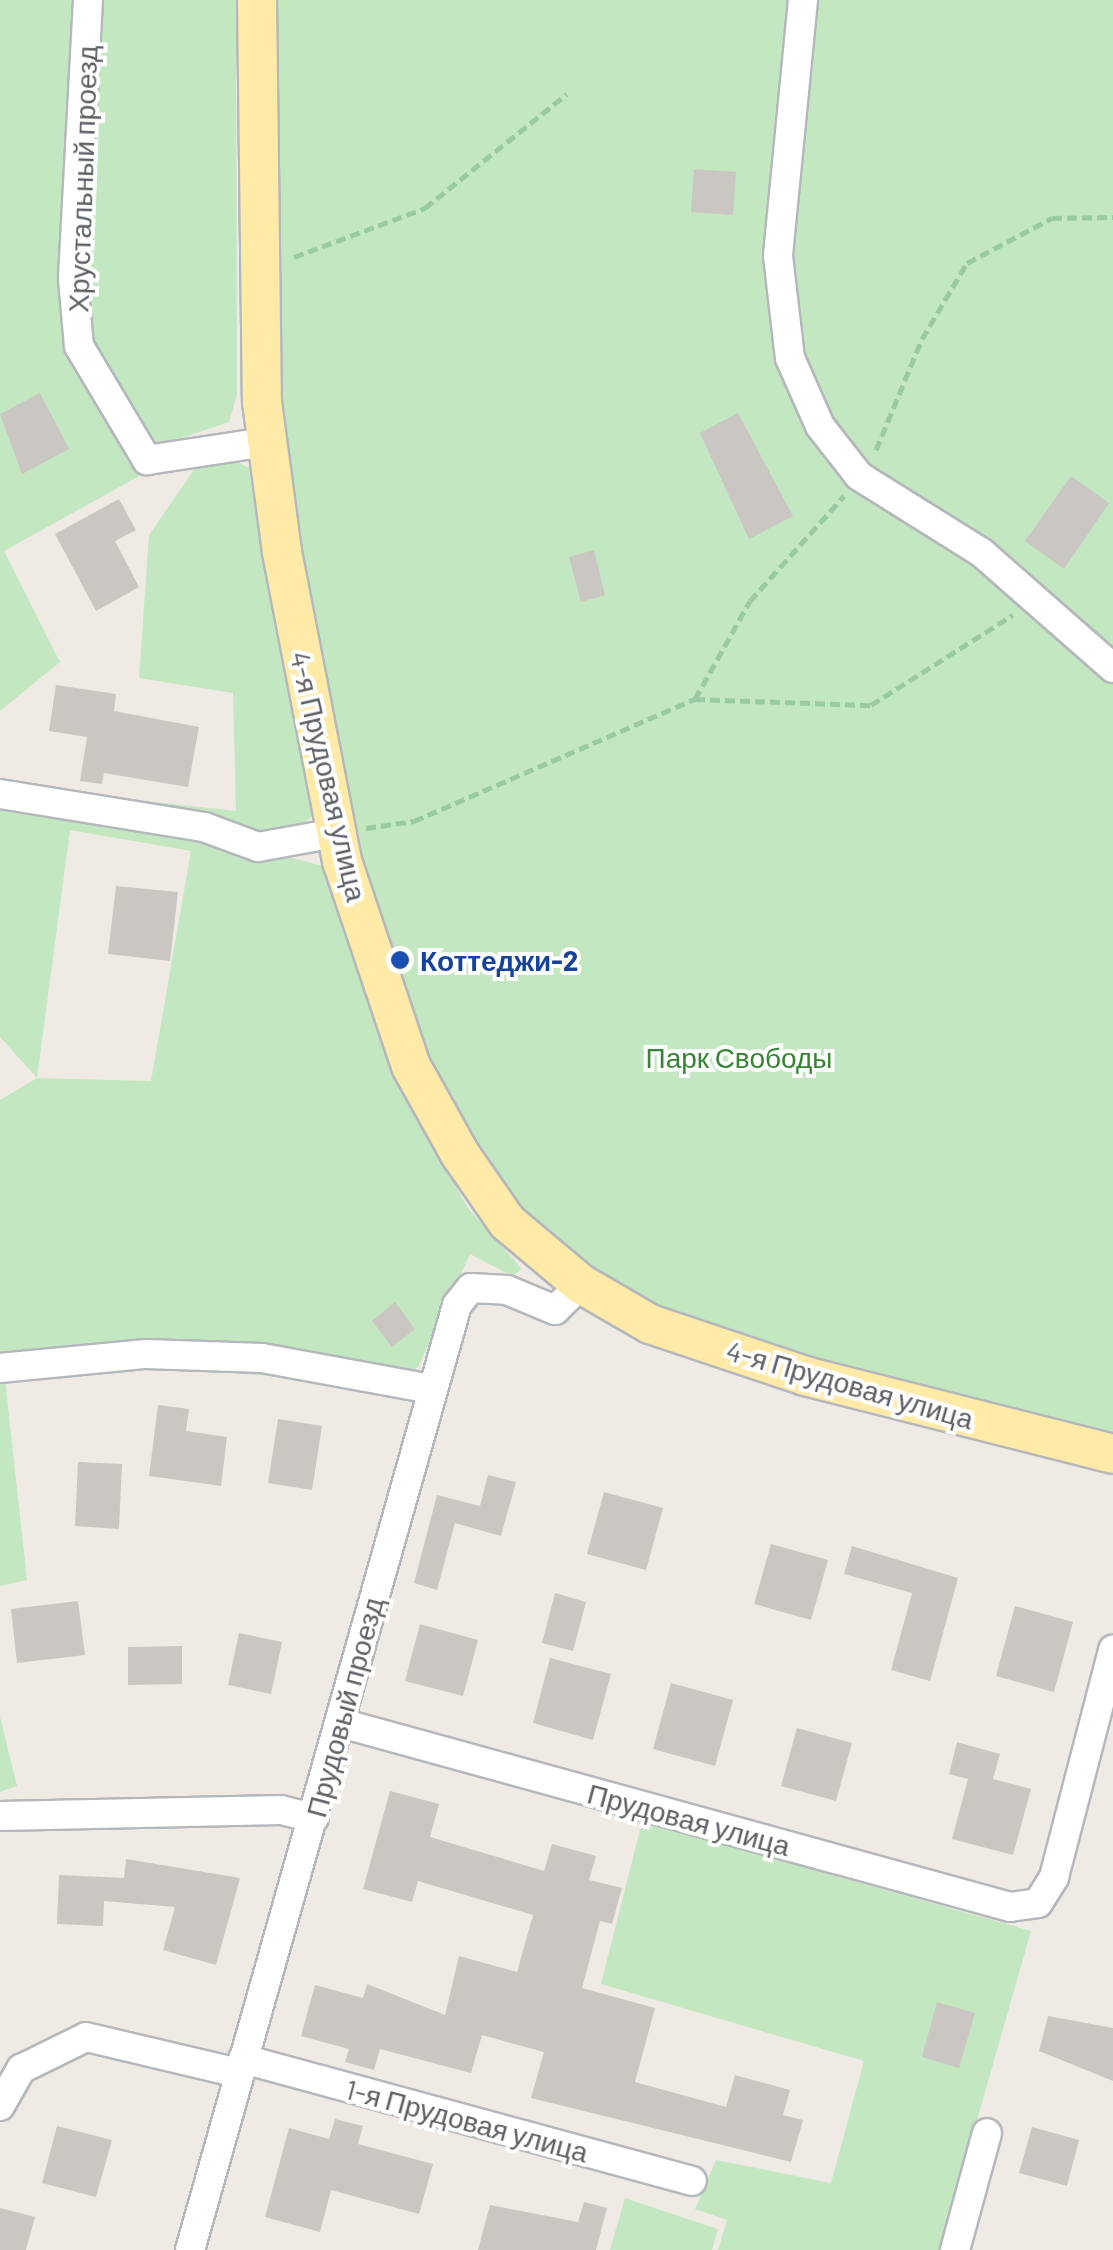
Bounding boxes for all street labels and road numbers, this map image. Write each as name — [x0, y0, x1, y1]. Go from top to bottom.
street label: Хрустальный проезд — [61, 45, 103, 313]
street label: 4-я Прудовая улица — [284, 648, 374, 904]
street label: 4-я Прудовая улица — [723, 1333, 977, 1435]
street label: Прудовый проезд — [298, 1593, 390, 1821]
street label: Прудовая улица — [584, 1776, 794, 1862]
street label: 1-я Прудовая улица — [342, 2071, 592, 2169]

